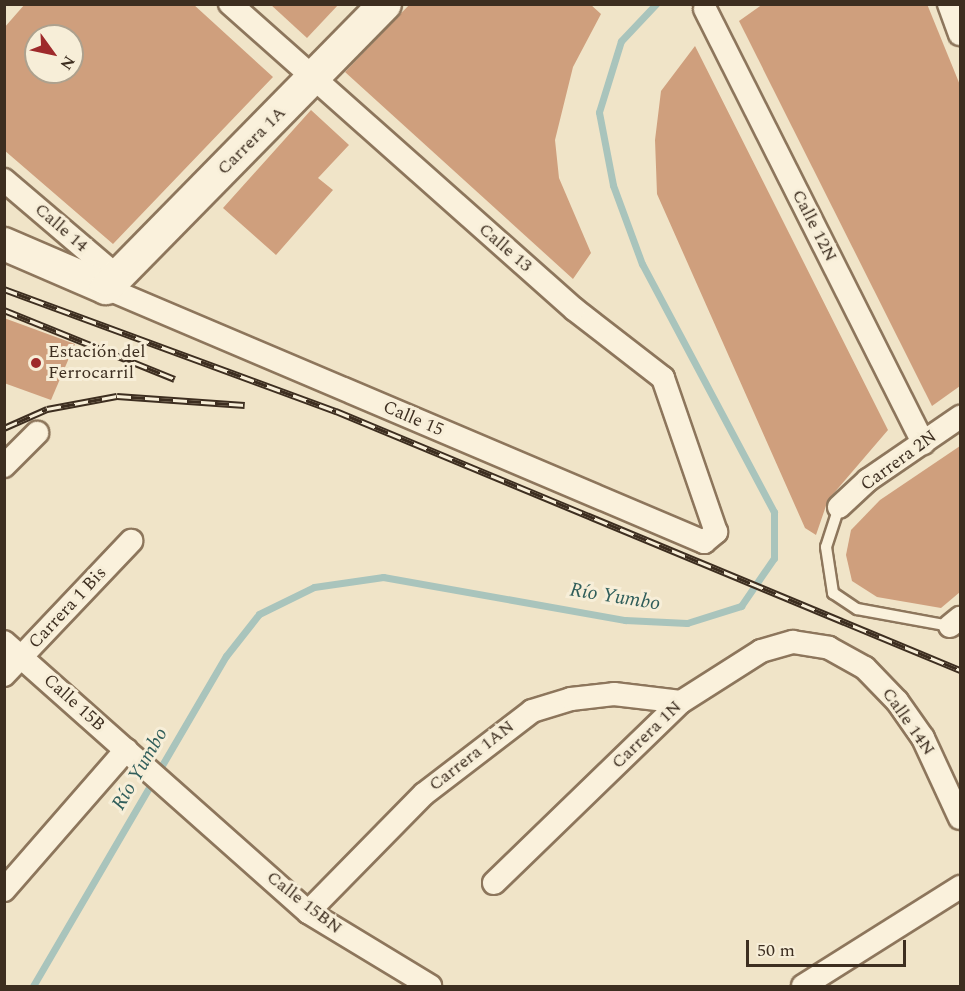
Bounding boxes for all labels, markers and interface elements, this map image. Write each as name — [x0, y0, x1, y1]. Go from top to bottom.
north arrow — [24, 24, 84, 84]
text: N — [54, 51, 81, 75]
street label: Carrera 1A — [213, 102, 291, 180]
street label: Calle 12N — [787, 186, 841, 266]
street label: Calle 14 — [30, 199, 92, 257]
street label: Calle 13 — [474, 219, 536, 277]
place label: Estación del Ferrocarril — [48, 342, 146, 385]
marker: Estación del Ferrocarril — [29, 356, 43, 370]
street label: Calle 15 — [380, 397, 446, 441]
street label: Carrera 2N — [857, 426, 941, 496]
street label: Carrera 1 Bis — [25, 563, 111, 653]
water label: Río Yumbo — [568, 578, 662, 616]
street label: Calle 15B — [39, 670, 109, 736]
street label: Calle 14N — [877, 684, 939, 760]
street label: Carrera 1N — [608, 696, 686, 774]
street label: Carrera 1AN — [425, 716, 519, 796]
water label: Río Yumbo — [107, 723, 173, 815]
street label: Calle 15BN — [262, 867, 346, 939]
scale bar — [749, 928, 910, 966]
text: 50 m — [757, 937, 795, 964]

